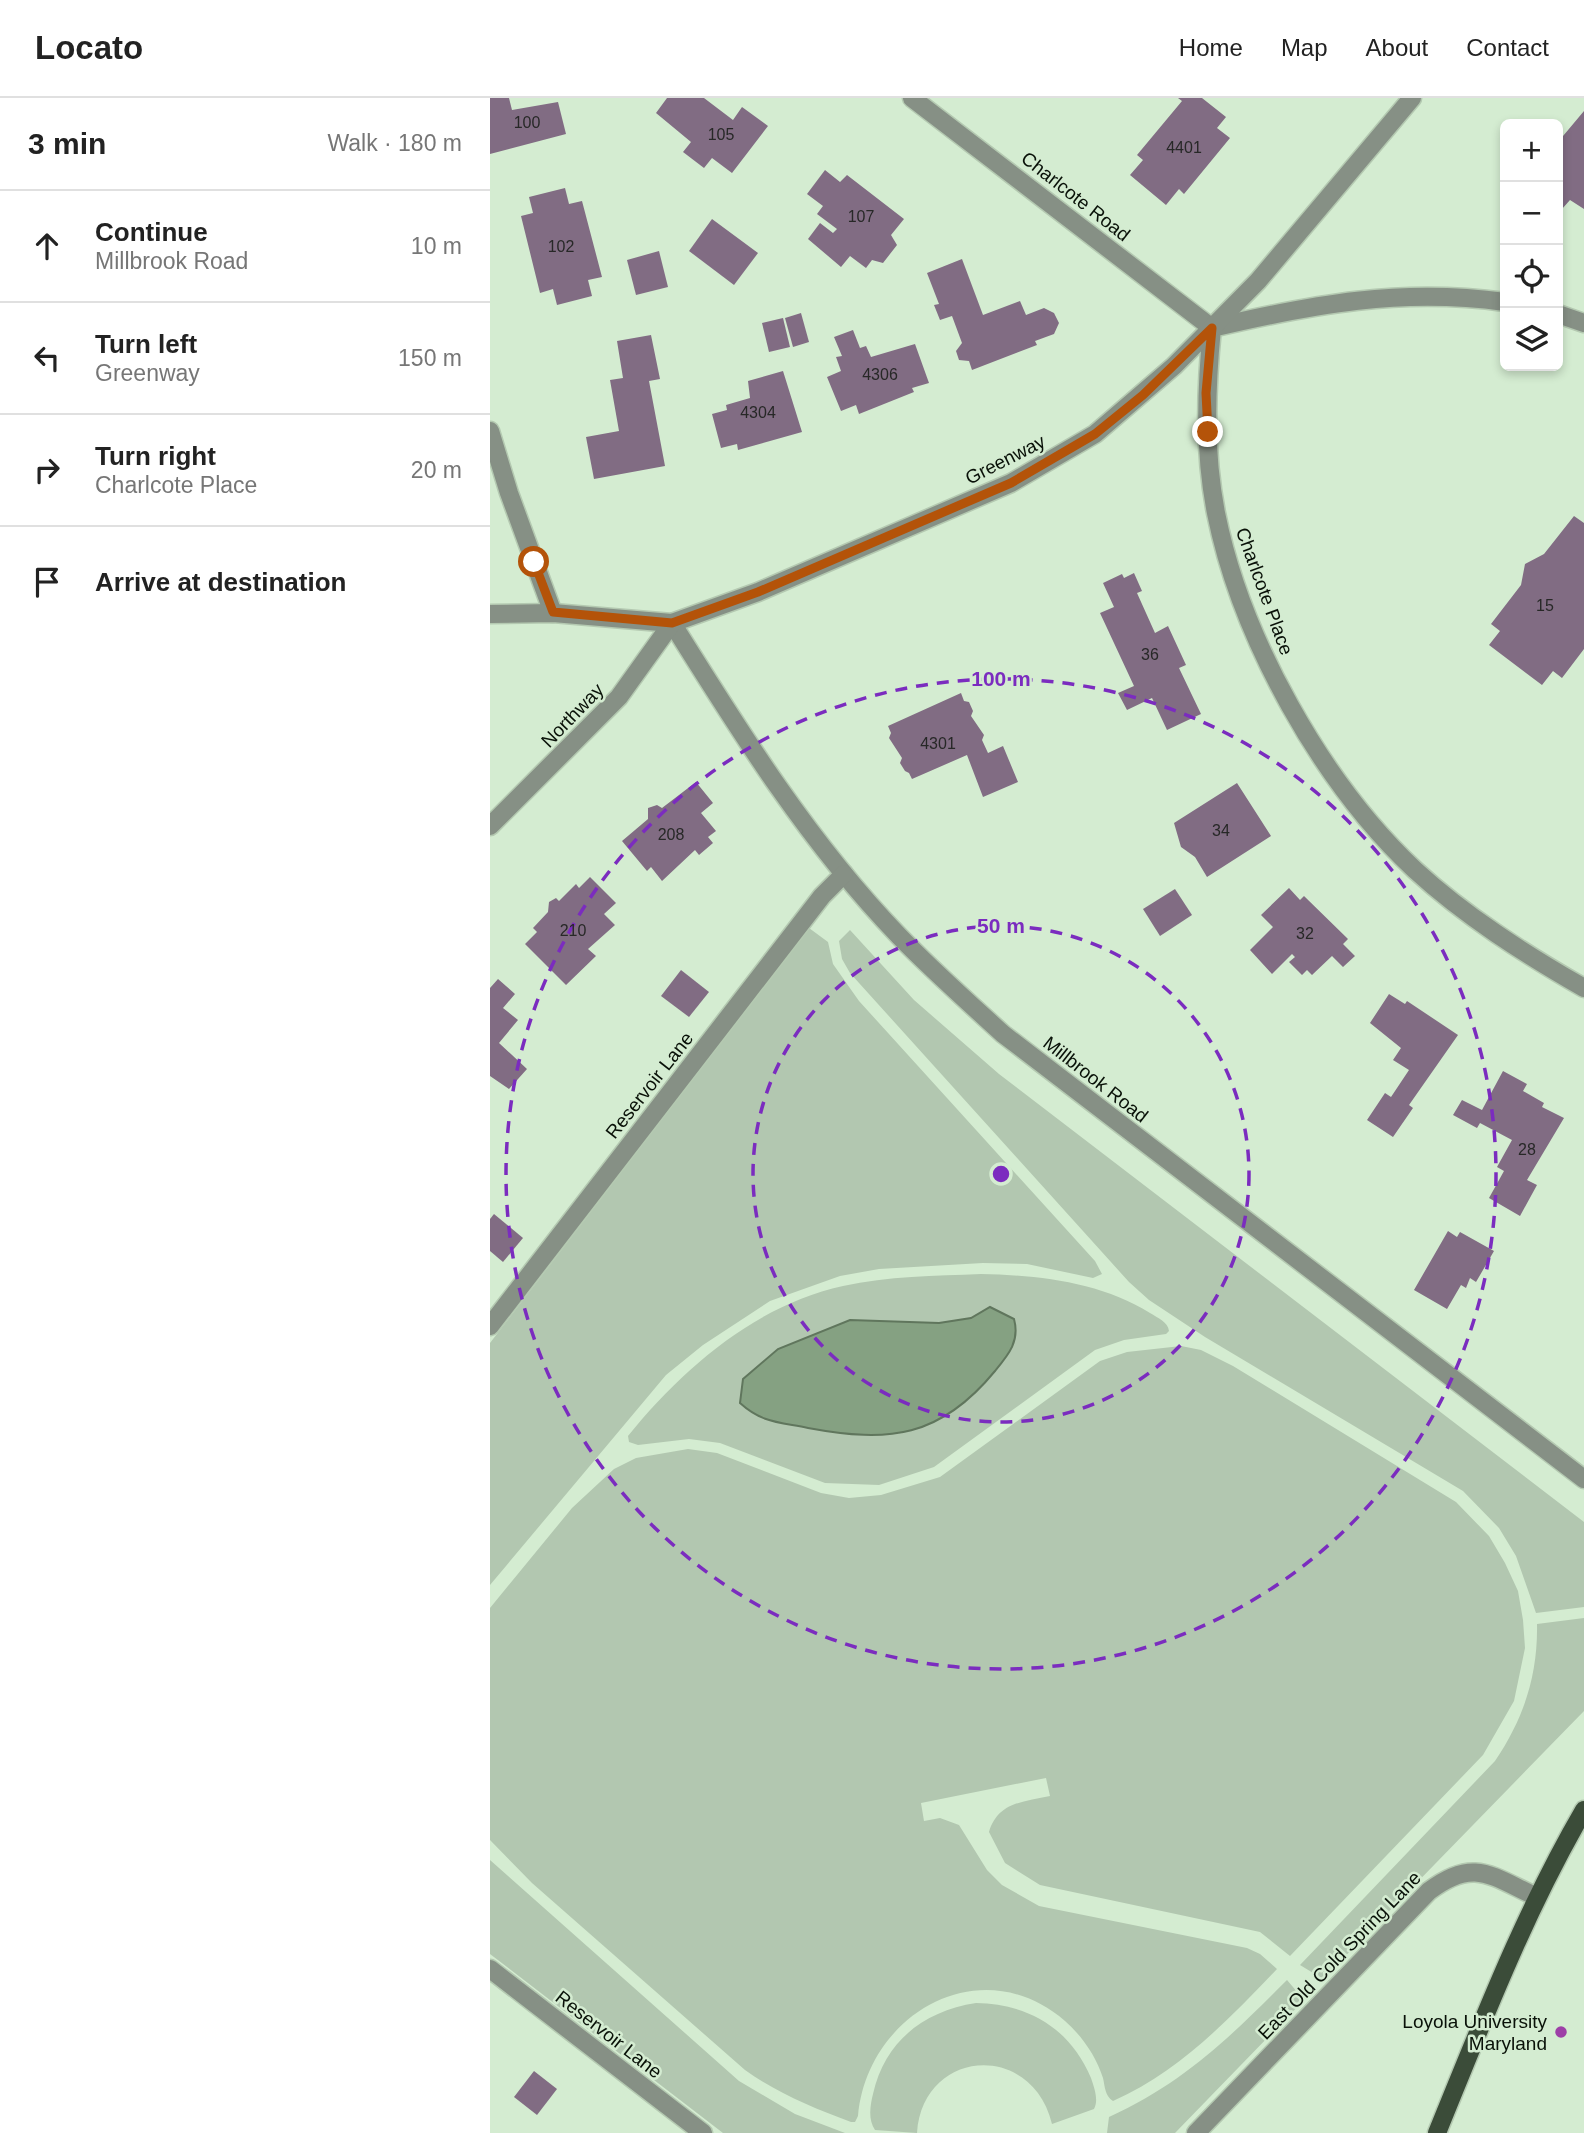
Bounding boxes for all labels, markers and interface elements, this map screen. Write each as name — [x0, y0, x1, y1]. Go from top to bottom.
text: Locato — [35, 29, 143, 66]
text: Home — [1179, 34, 1243, 61]
text: Map — [1281, 34, 1328, 61]
text: About — [1366, 34, 1428, 61]
text: Contact — [1466, 34, 1549, 61]
house number: 100 — [514, 114, 540, 131]
map controls — [1500, 119, 1563, 371]
button: + — [1500, 119, 1563, 182]
house number: 105 — [708, 126, 734, 143]
text: 3 min — [28, 127, 106, 160]
text: Walk · 180 m — [327, 130, 462, 156]
house number: 4401 — [1166, 139, 1202, 156]
street label: Charlcote Road — [1017, 147, 1134, 245]
button: − — [1500, 182, 1563, 245]
house number: 107 — [848, 208, 874, 225]
text: Continue — [95, 217, 208, 247]
icon: ahead — [28, 227, 66, 265]
text: 10 m — [411, 233, 462, 259]
house number: 102 — [548, 238, 574, 255]
button: locate — [1500, 245, 1563, 308]
text: Millbrook Road — [95, 248, 248, 274]
button: layers — [1500, 308, 1563, 371]
text: Turn left — [95, 329, 197, 359]
icon: left — [28, 339, 66, 377]
text: 150 m — [398, 345, 462, 371]
text: Greenway — [95, 360, 200, 386]
house number: 4306 — [862, 366, 898, 383]
house number: 4304 — [740, 404, 776, 421]
route end — [1192, 416, 1223, 447]
street label: Greenway — [962, 430, 1049, 488]
text: Turn right — [95, 441, 216, 471]
icon: right — [28, 451, 66, 489]
text: 20 m — [411, 457, 462, 483]
text: Charlcote Place — [95, 472, 257, 498]
street label: Charlcote Place — [1232, 525, 1297, 658]
route start — [518, 546, 549, 577]
icon: arrive — [28, 563, 66, 601]
text: Arrive at destination — [95, 567, 346, 597]
house number: 15 — [1536, 597, 1554, 614]
house number: 36 — [1141, 646, 1159, 663]
text: 100 m — [971, 667, 1031, 690]
street label: Northway — [537, 679, 608, 752]
house number: 4301 — [920, 735, 956, 752]
house number: 34 — [1212, 822, 1230, 839]
house number: 208 — [658, 826, 684, 843]
text: 50 m — [977, 914, 1025, 937]
house number: 210 — [560, 922, 586, 939]
house number: 32 — [1296, 925, 1314, 942]
street label: Reservoir Lane — [601, 1028, 697, 1143]
street label: Millbrook Road — [1039, 1032, 1152, 1127]
house number: 28 — [1518, 1141, 1536, 1158]
centre of rings — [989, 1162, 1013, 1186]
street label: East Old Cold Spring Lane — [1254, 1867, 1425, 2044]
street label: Reservoir Lane — [551, 1986, 666, 2082]
place label: Loyola University Maryland — [1402, 2011, 1547, 2054]
marker: Loyola University Maryland — [1553, 2024, 1569, 2040]

